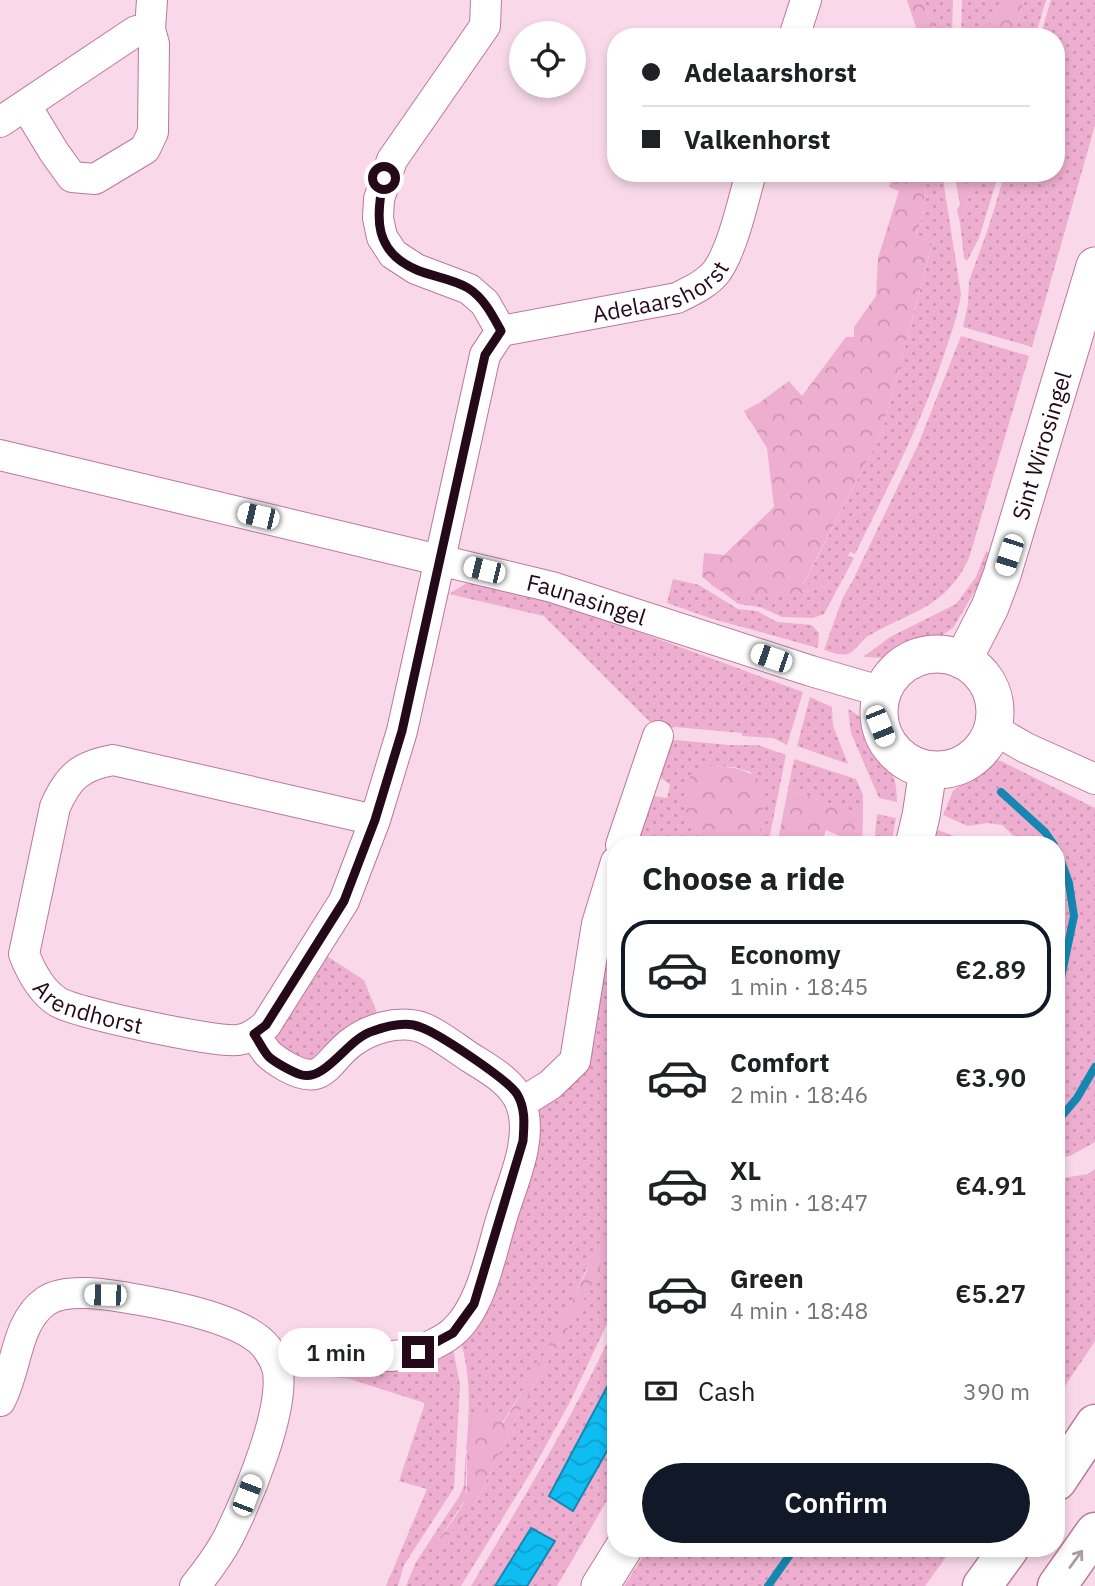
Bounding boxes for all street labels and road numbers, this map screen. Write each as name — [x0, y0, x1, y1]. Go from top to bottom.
street label: Adelaarshorst — [589, 255, 735, 329]
street label: Sint Wirosingel — [1004, 367, 1078, 524]
street label: Faunasingel — [524, 567, 650, 632]
street label: Arendhorst — [27, 973, 146, 1040]

